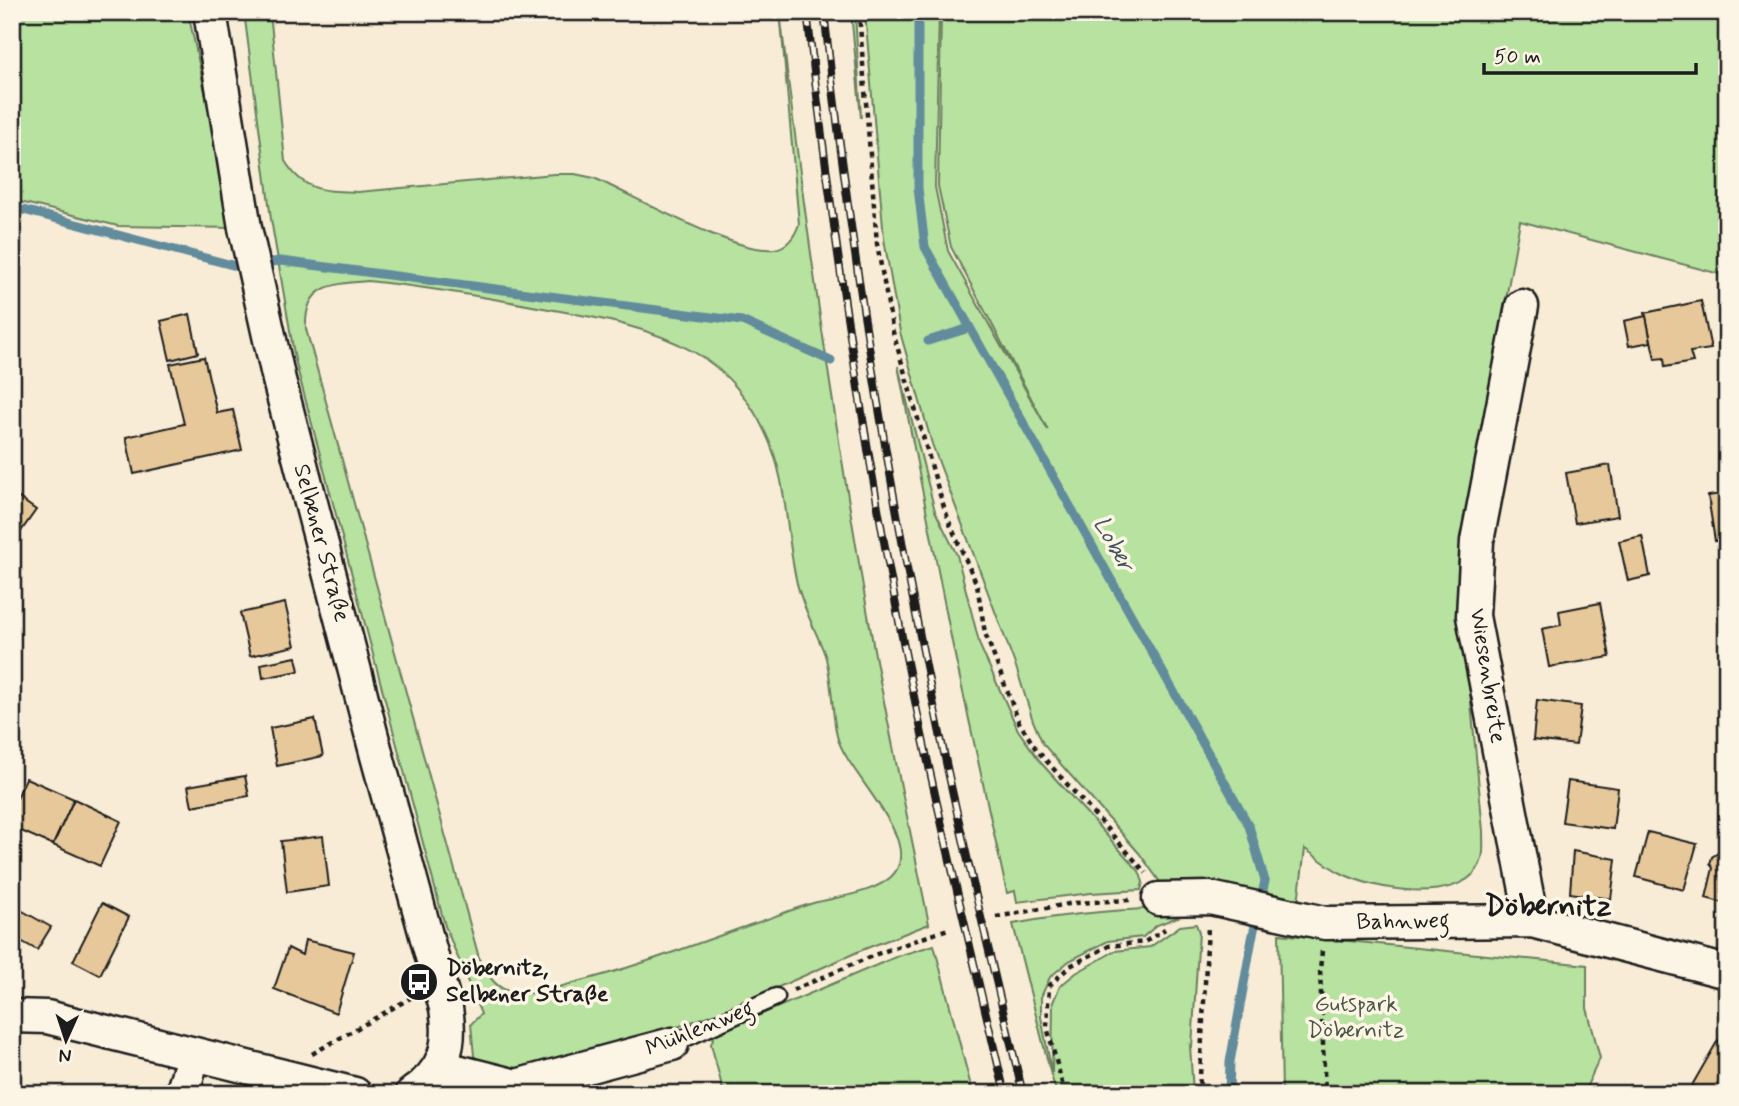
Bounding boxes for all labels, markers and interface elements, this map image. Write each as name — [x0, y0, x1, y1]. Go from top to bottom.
scale bar — [1484, 32, 1695, 76]
text: 50 m — [1494, 43, 1541, 71]
street label: Selbener Straße — [286, 461, 356, 625]
water label: Lober — [1085, 511, 1142, 580]
street label: Wiesenbreite — [1462, 606, 1512, 746]
district label: Döbernitz — [1485, 887, 1612, 926]
street label: Bahnweg — [1356, 906, 1450, 940]
place label: Döbernitz, Selbener Straße — [446, 954, 609, 1010]
bus stop icon: Döbernitz, Selbener Straße — [398, 961, 440, 1003]
park label: Gutspark Döbernitz — [1307, 990, 1405, 1046]
street label: Mühlenweg — [641, 994, 759, 1066]
north arrow — [32, 1004, 102, 1074]
text: N — [58, 1043, 72, 1068]

